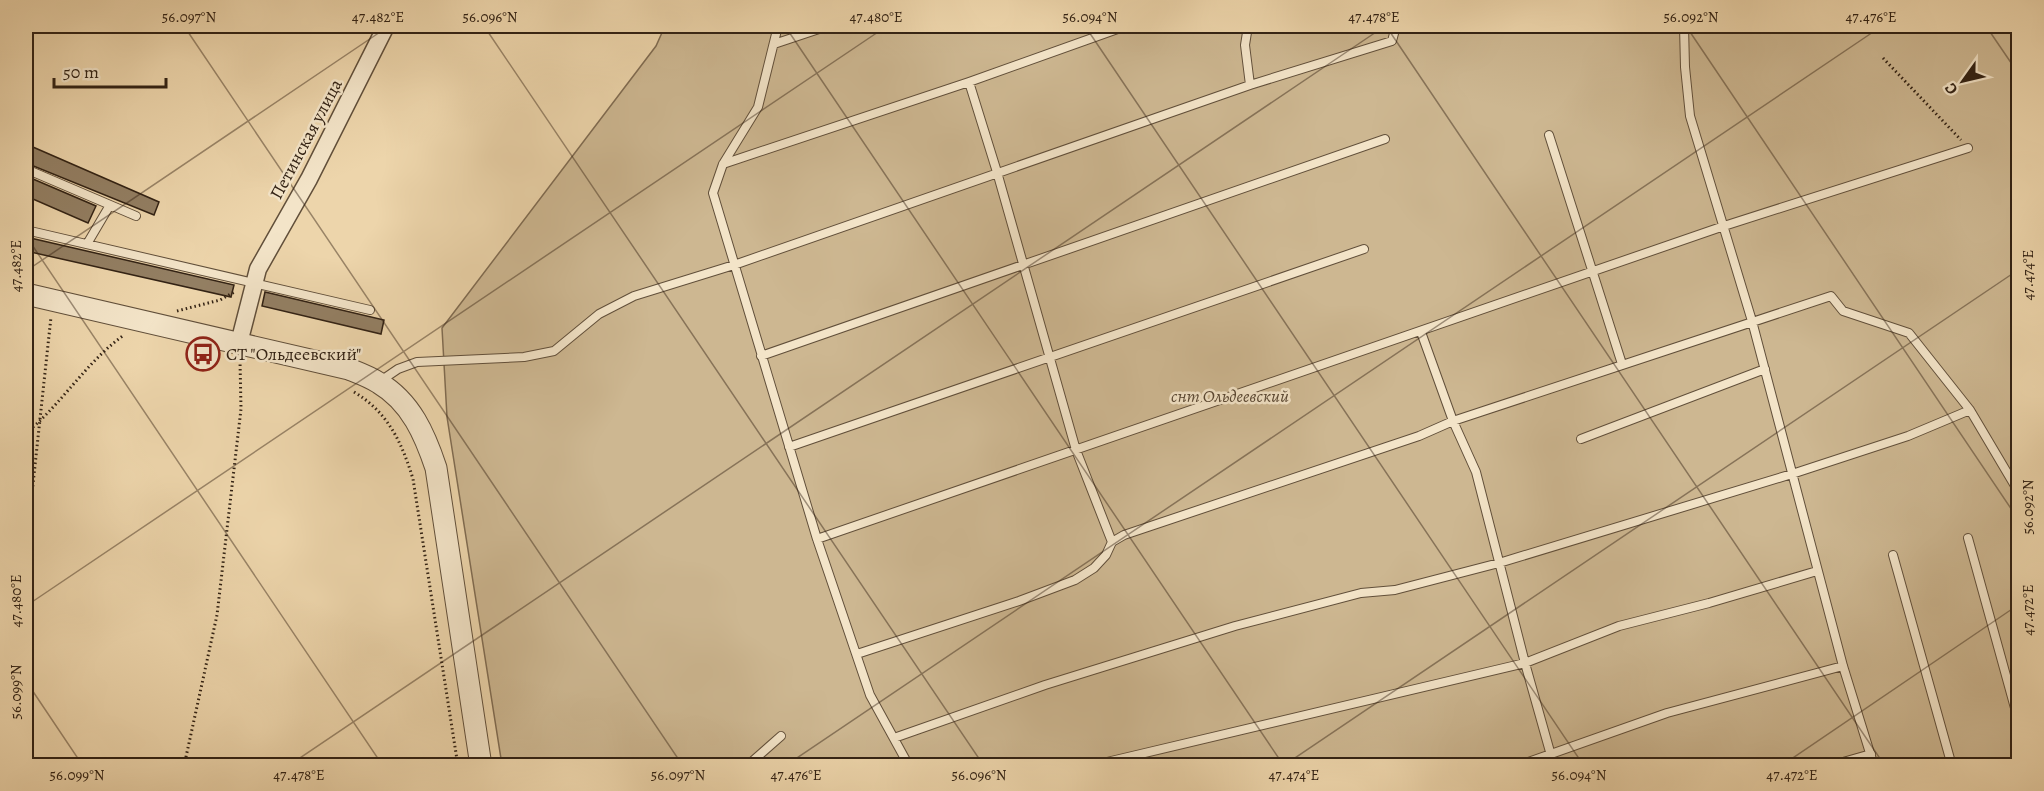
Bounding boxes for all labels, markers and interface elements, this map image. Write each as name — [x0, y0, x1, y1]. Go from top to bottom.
text: 56.097°N — [162, 7, 216, 27]
text: 47.482°E — [352, 7, 404, 27]
text: 56.096°N — [462, 7, 518, 27]
text: 47.480°E — [849, 7, 903, 27]
text: 56.094°N — [1063, 7, 1118, 27]
text: 47.478°E — [1348, 7, 1400, 27]
text: 56.092°N — [1663, 7, 1719, 27]
text: 47.476°E — [1845, 7, 1897, 27]
scale bar — [54, 51, 166, 89]
north arrow — [1933, 51, 1993, 111]
text: 50 m — [63, 60, 99, 84]
street label: Петинская улица — [264, 74, 348, 203]
text: С — [1939, 78, 1963, 99]
text: 47.482°E — [6, 240, 26, 292]
text: 47.474°E — [2018, 250, 2038, 300]
bus stop icon: СТ "Ольдеевский" — [185, 336, 221, 372]
place label: СТ "Ольдеевский" — [226, 342, 361, 366]
park label: снт Ольдеевский — [1171, 384, 1289, 408]
text: 56.092°N — [2018, 479, 2038, 535]
text: 47.480°E — [6, 574, 26, 628]
text: 47.472°E — [2018, 584, 2038, 636]
text: 56.099°N — [6, 664, 26, 719]
text: 56.099°N — [50, 765, 105, 785]
text: 47.478°E — [273, 765, 325, 785]
text: 56.097°N — [651, 765, 705, 785]
text: 47.476°E — [770, 765, 822, 785]
text: 56.096°N — [951, 765, 1007, 785]
text: 47.474°E — [1269, 765, 1319, 785]
text: 56.094°N — [1552, 765, 1607, 785]
text: 47.472°E — [1766, 765, 1818, 785]

